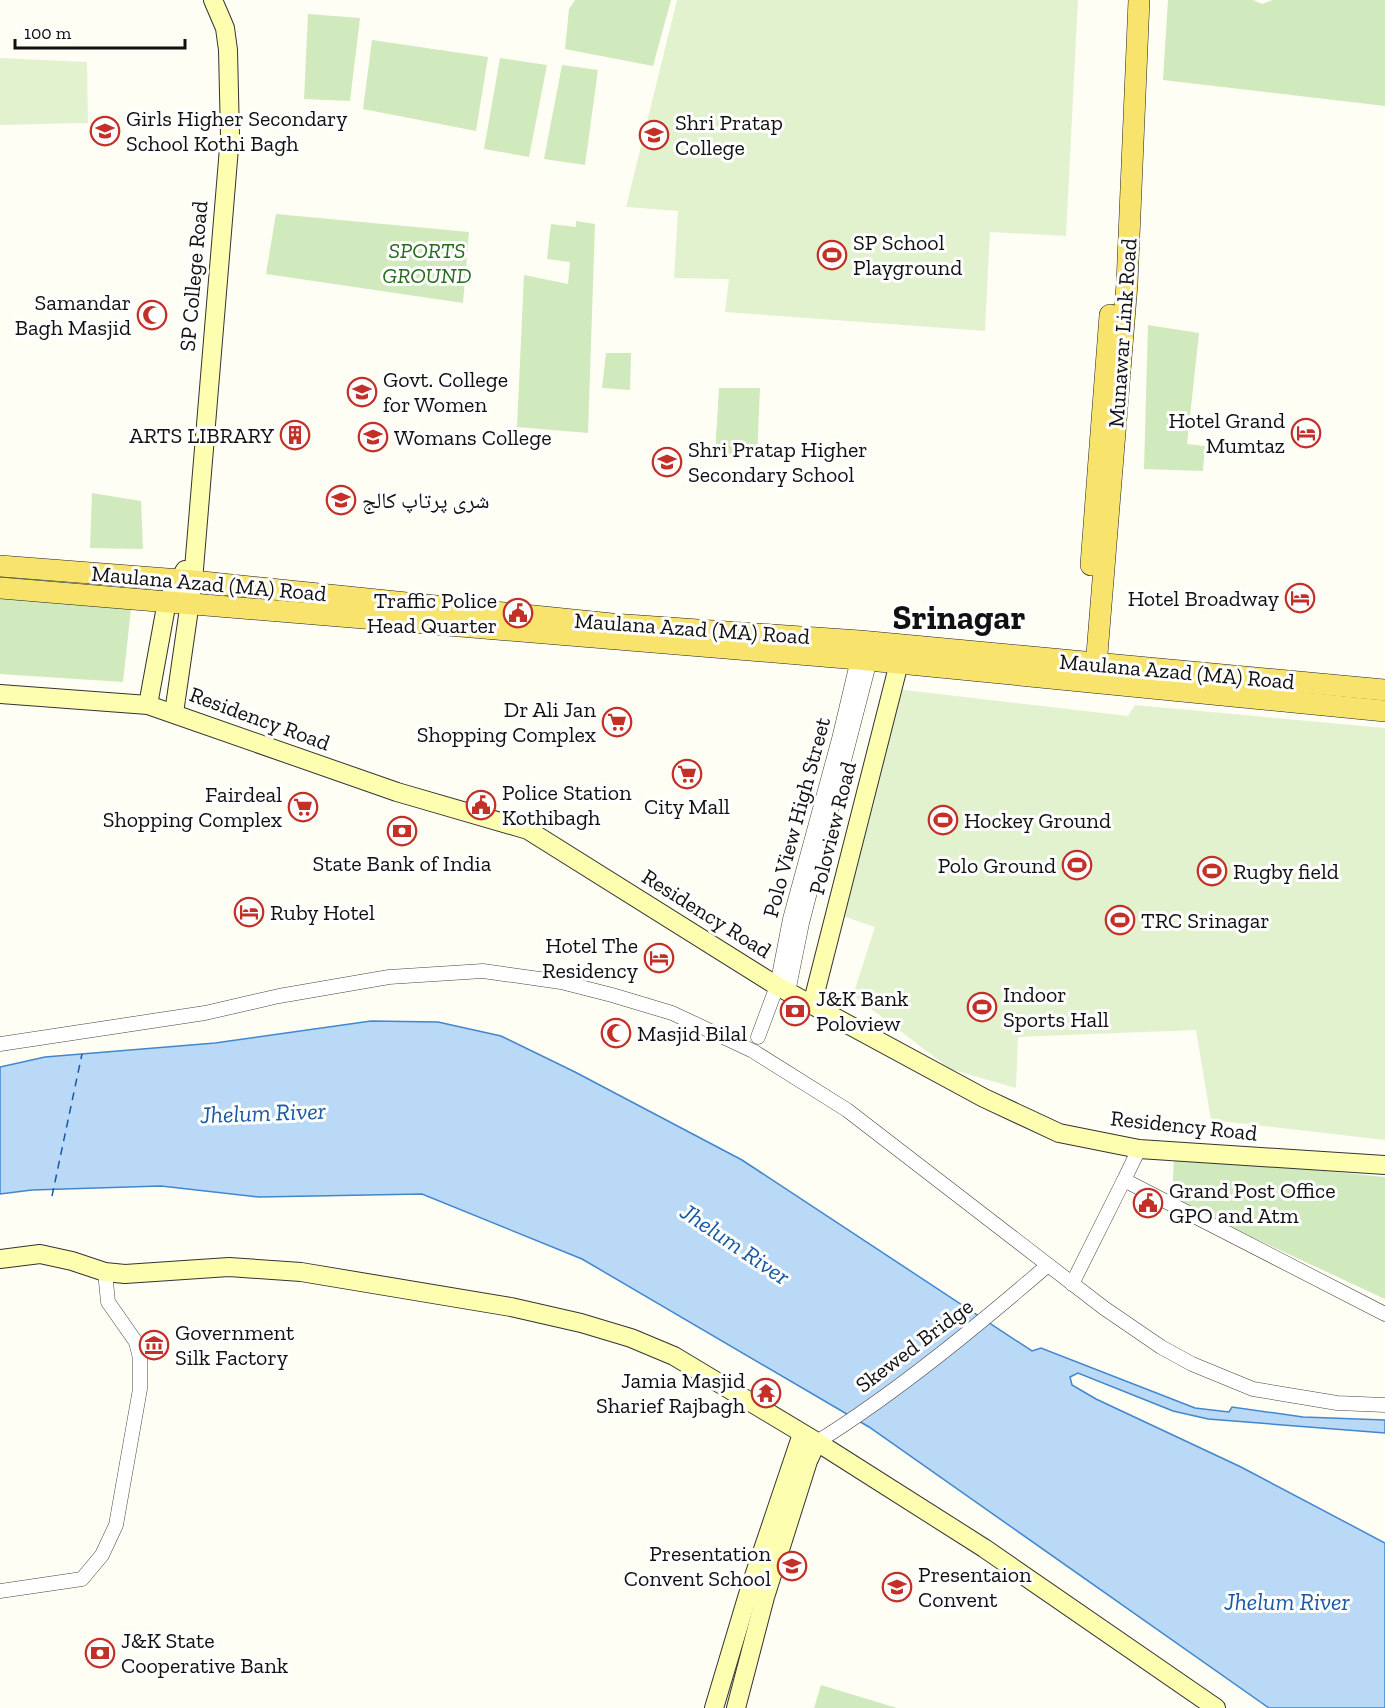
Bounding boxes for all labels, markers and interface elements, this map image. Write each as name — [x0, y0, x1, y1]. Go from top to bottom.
scale bar — [15, 12, 184, 50]
text: 100 m — [24, 22, 72, 44]
place label: Girls Higher Secondary School Kothi Bagh — [126, 105, 348, 157]
place label: Shri Pratap College — [675, 109, 783, 161]
school or university icon: Girls Higher Secondary School Kothi Bagh — [89, 115, 121, 147]
school or university icon: Shri Pratap College — [638, 119, 670, 151]
street label: SP College Road — [173, 200, 214, 352]
place label: SP School Playground — [853, 229, 962, 281]
park label: SPORTS GROUND — [382, 237, 472, 289]
street label: Munawar Link Road — [1102, 237, 1143, 429]
sports icon: SP School Playground — [816, 239, 848, 271]
place label: Samandar Bagh Masjid — [15, 289, 131, 341]
mosque icon: Samandar Bagh Masjid — [136, 299, 168, 331]
place label: Govt. College for Women — [383, 366, 508, 418]
school or university icon: Govt. College for Women — [346, 376, 378, 408]
place label: Hotel Grand Mumtaz — [1169, 407, 1285, 459]
hotel icon: Hotel Grand Mumtaz — [1290, 417, 1322, 449]
building icon: ARTS LIBRARY — [279, 419, 311, 451]
school or university icon: Womans College — [357, 421, 389, 453]
place label: ARTS LIBRARY — [129, 422, 275, 449]
place label: Womans College — [394, 424, 552, 451]
place label: Shri Pratap Higher Secondary School — [688, 436, 868, 488]
school or university icon: Shri Pratap Higher Secondary School — [651, 446, 683, 478]
school or university icon: شری پرتاپ کالج — [325, 484, 357, 516]
place label: شری پرتاپ کالج — [362, 487, 490, 514]
street label: Maulana Azad (MA) Road — [90, 560, 328, 607]
hotel icon: Hotel Broadway — [1284, 582, 1316, 614]
place label: Hotel Broadway — [1128, 585, 1280, 612]
place label: Traffic Police Head Quarter — [367, 587, 497, 639]
public building icon: Traffic Police Head Quarter — [502, 597, 534, 629]
district label: Srinagar — [893, 597, 1025, 638]
street label: Maulana Azad (MA) Road — [573, 607, 811, 650]
street label: Maulana Azad (MA) Road — [1058, 648, 1296, 695]
street label: Residency Road — [186, 681, 334, 756]
place label: Dr Ali Jan Shopping Complex — [417, 696, 596, 748]
supermarket icon: Dr Ali Jan Shopping Complex — [601, 706, 633, 738]
street label: Polo View High Street — [757, 713, 836, 920]
supermarket icon: City Mall — [671, 758, 703, 790]
street label: Poloview Road — [803, 759, 862, 898]
place label: Police Station Kothibagh — [502, 779, 632, 831]
place label: Fairdeal Shopping Complex — [103, 781, 282, 833]
public building icon: Police Station Kothibagh — [465, 789, 497, 821]
supermarket icon: Fairdeal Shopping Complex — [287, 791, 319, 823]
place label: City Mall — [644, 793, 730, 820]
sports icon: Hockey Ground — [927, 804, 959, 836]
place label: Hockey Ground — [964, 807, 1111, 834]
bank icon: State Bank of India — [386, 815, 418, 847]
sports icon: Polo Ground — [1061, 849, 1093, 881]
place label: State Bank of India — [313, 850, 492, 877]
place label: Polo Ground — [938, 852, 1056, 879]
sports icon: Rugby field — [1196, 855, 1228, 887]
place label: Rugby field — [1233, 858, 1339, 885]
street label: Residency Road — [637, 863, 776, 964]
hotel icon: Ruby Hotel — [233, 896, 265, 928]
place label: Ruby Hotel — [270, 899, 375, 926]
sports icon: TRC Srinagar — [1104, 904, 1136, 936]
place label: TRC Srinagar — [1141, 907, 1270, 934]
place label: Hotel The Residency — [542, 932, 639, 984]
hotel icon: Hotel The Residency — [643, 942, 675, 974]
place label: Indoor Sports Hall — [1003, 981, 1109, 1033]
place label: J&K Bank Poloview — [816, 985, 909, 1037]
sports icon: Indoor Sports Hall — [966, 991, 998, 1023]
bank icon: J&K Bank Poloview — [779, 995, 811, 1027]
mosque icon: Masjid Bilal — [600, 1017, 632, 1049]
place label: Masjid Bilal — [637, 1020, 747, 1047]
water label: Jhelum River — [199, 1096, 327, 1129]
street label: Residency Road — [1109, 1104, 1259, 1147]
place label: Grand Post Office GPO and Atm — [1169, 1177, 1336, 1229]
public building icon: Grand Post Office GPO and Atm — [1132, 1187, 1164, 1219]
water label: Jhelum River — [674, 1196, 796, 1291]
street label: Skewed Bridge — [850, 1292, 978, 1398]
place label: Government Silk Factory — [175, 1319, 295, 1371]
museum icon: Government Silk Factory — [138, 1329, 170, 1361]
place label: Jamia Masjid Sharief Rajbagh — [596, 1367, 746, 1419]
temple icon: Jamia Masjid Sharief Rajbagh — [750, 1377, 782, 1409]
place label: Presentation Convent School — [624, 1540, 771, 1592]
school or university icon: Presentation Convent School — [776, 1550, 808, 1582]
place label: Presentaion Convent — [918, 1561, 1032, 1613]
school or university icon: Presentaion Convent — [881, 1571, 913, 1603]
water label: Jhelum River — [1223, 1587, 1351, 1616]
place label: J&K State Cooperative Bank — [121, 1627, 289, 1679]
bank icon: J&K State Cooperative Bank — [84, 1637, 116, 1669]

